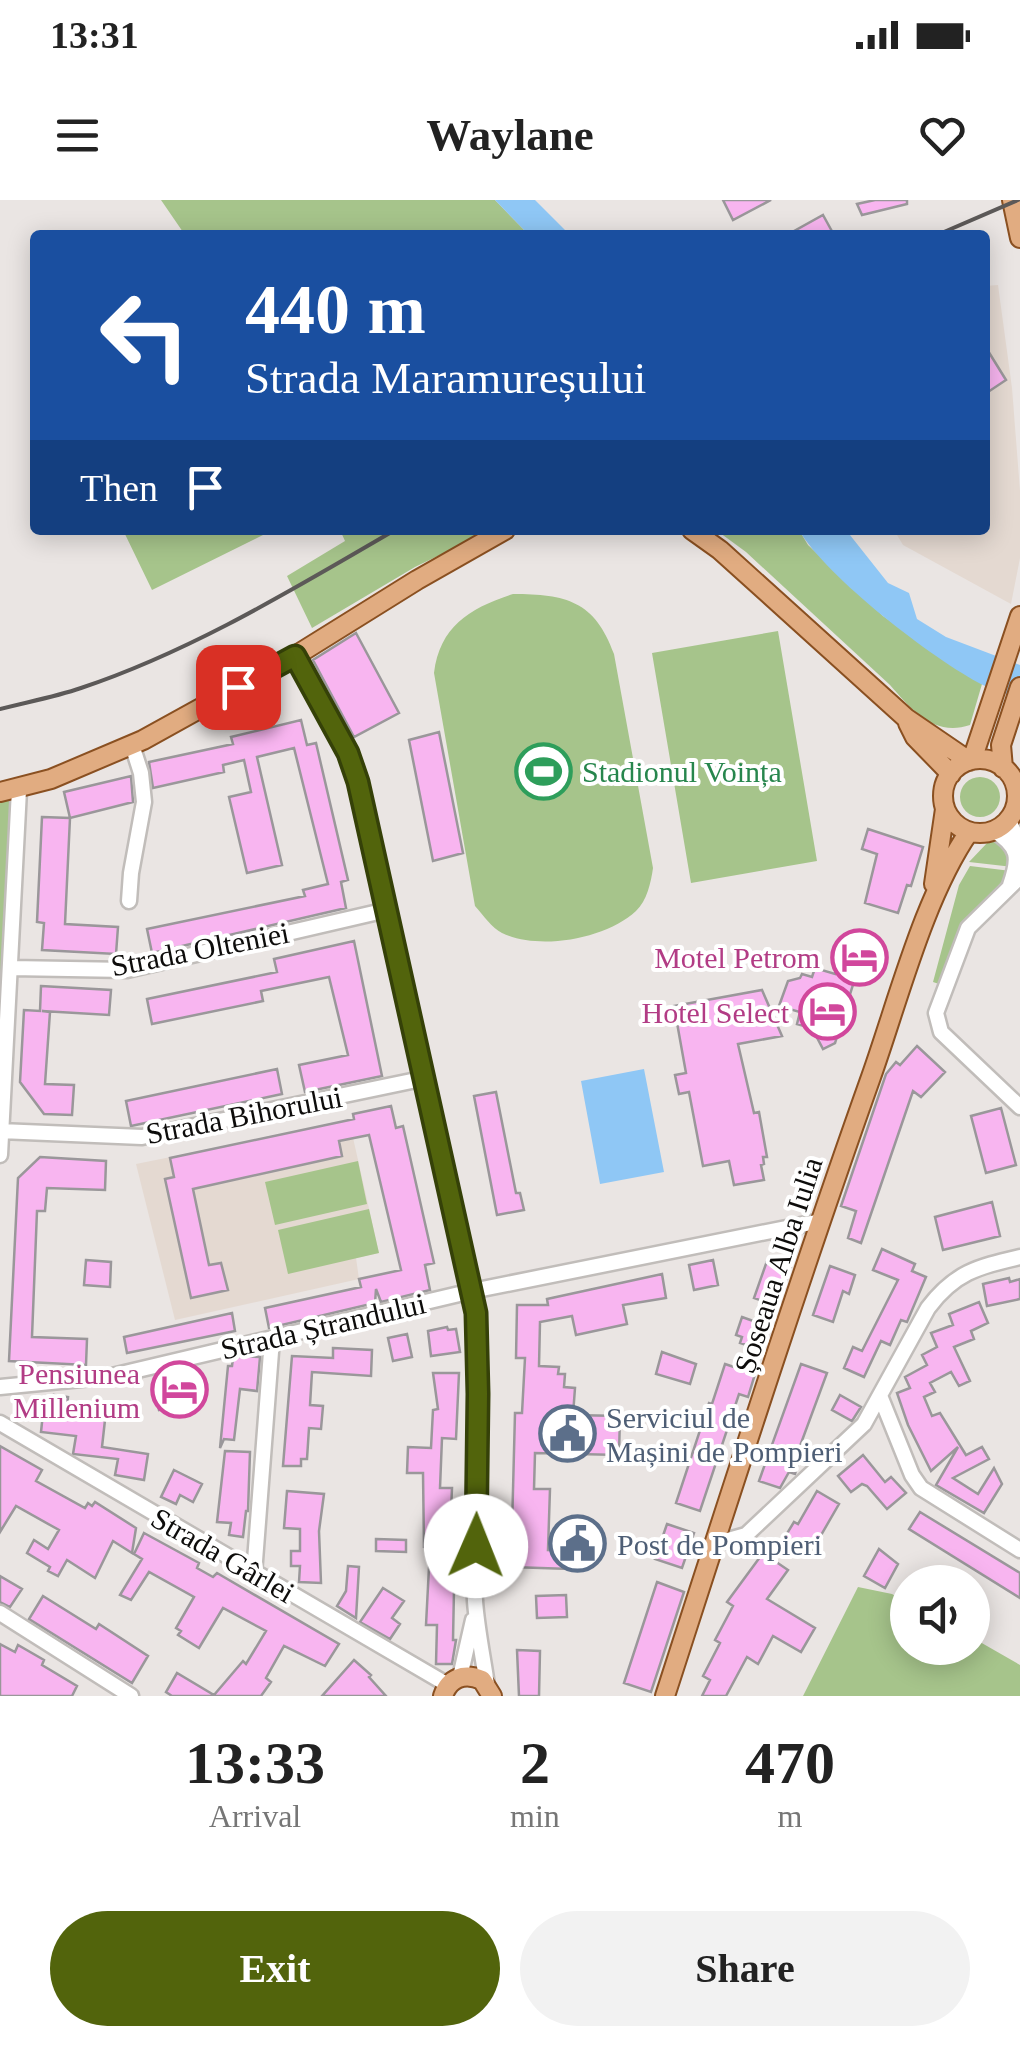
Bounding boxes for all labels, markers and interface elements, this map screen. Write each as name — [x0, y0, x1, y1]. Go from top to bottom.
text: 13:31 — [50, 14, 139, 56]
icon: menu — [50, 108, 105, 163]
icon: heart — [915, 108, 970, 163]
text: Waylane — [426, 110, 594, 160]
icon: left — [80, 270, 210, 400]
text: 440 m — [245, 271, 426, 348]
text: Strada Maramureșului — [245, 353, 646, 403]
icon: arrive — [178, 460, 233, 515]
text: Then — [80, 467, 158, 509]
pin — [196, 645, 281, 730]
icon: arrive — [211, 660, 266, 715]
sports icon: Stadionul Voința — [513, 741, 573, 801]
place label: Stadionul Voința — [582, 755, 782, 788]
street label: Strada Olteniei — [108, 916, 292, 982]
hotel icon: Motel Petrom — [829, 927, 889, 987]
place label: Motel Petrom — [654, 941, 820, 974]
hotel icon: Hotel Select — [798, 982, 858, 1042]
place label: Hotel Select — [642, 996, 790, 1029]
street label: Strada Bihorului — [143, 1080, 345, 1150]
street label: Șoseaua Alba Iulia — [728, 1153, 828, 1377]
street label: Strada Ștrandului — [217, 1286, 429, 1366]
place label: Pensiunea Millenium — [13, 1357, 140, 1424]
hotel icon: Pensiunea Millenium — [149, 1360, 209, 1420]
place label: Serviciul de Mașini de Pompieri — [606, 1401, 843, 1468]
public building icon: Serviciul de Mașini de Pompieri — [537, 1404, 597, 1464]
position arrow — [424, 1494, 528, 1598]
street label: Strada Gârlei — [146, 1501, 300, 1609]
public building icon: Post de Pompieri — [548, 1514, 608, 1574]
place label: Post de Pompieri — [617, 1528, 822, 1561]
map controls — [890, 1565, 990, 1665]
button: sound — [890, 1565, 990, 1665]
text: 13:33 — [185, 1730, 325, 1796]
text: 2 — [520, 1730, 550, 1796]
text: 470 — [745, 1730, 835, 1796]
text: Arrival — [209, 1798, 301, 1834]
text: min — [510, 1798, 560, 1834]
text: m — [777, 1798, 802, 1834]
button: Exit — [50, 1911, 500, 2026]
button: Share — [520, 1911, 970, 2026]

